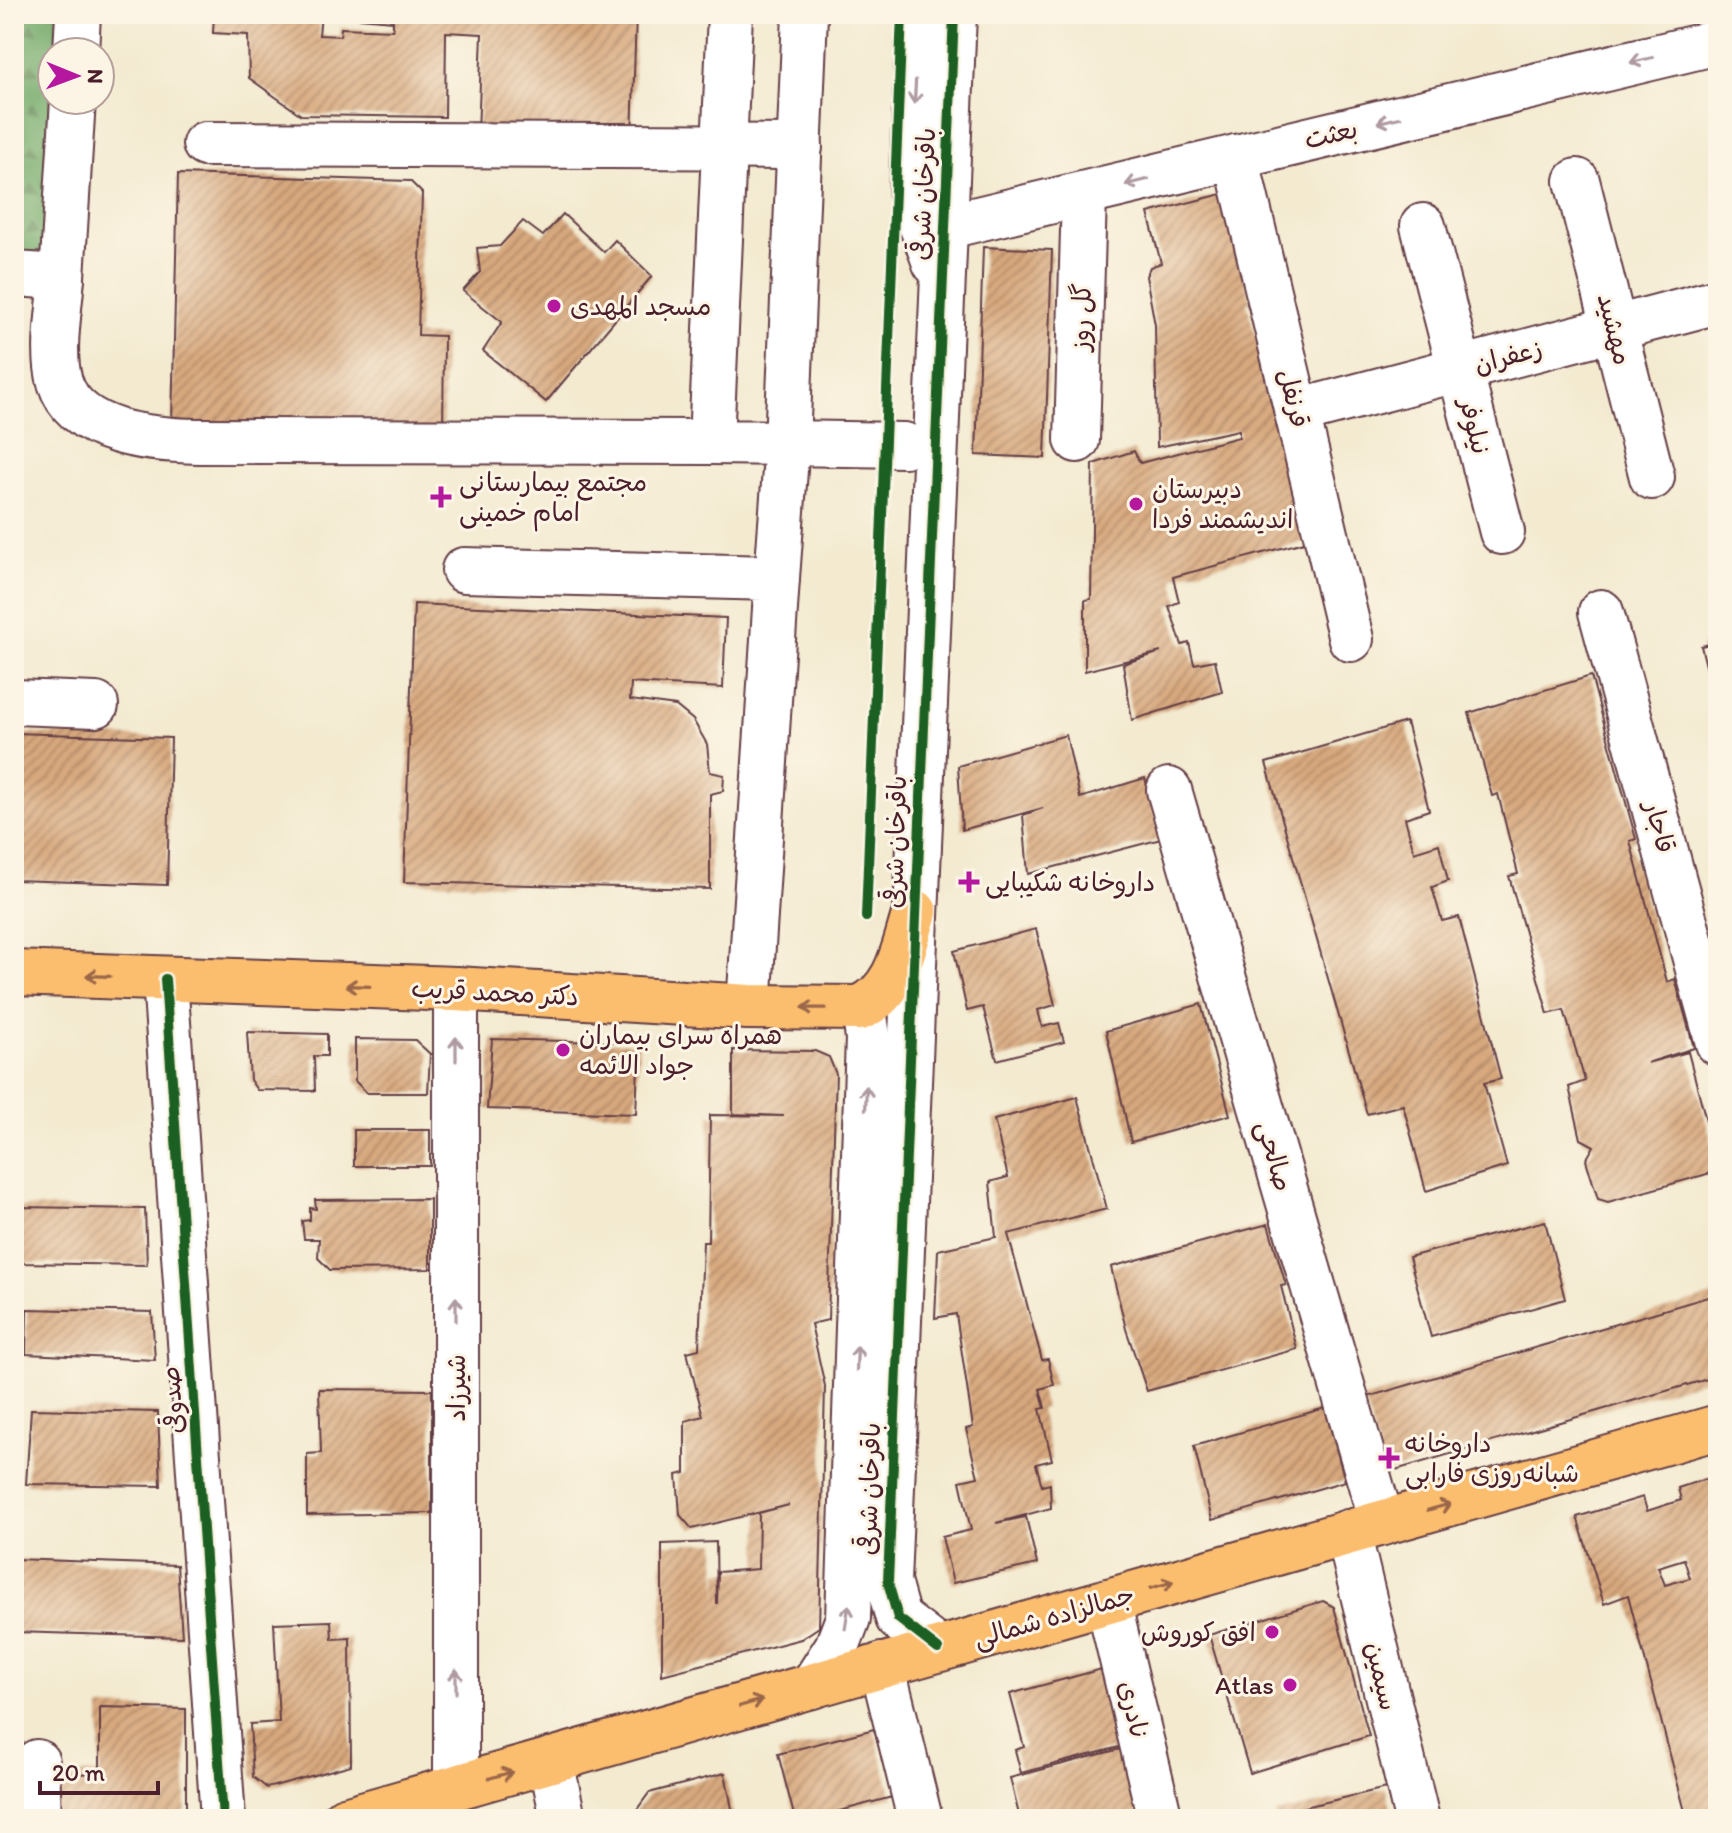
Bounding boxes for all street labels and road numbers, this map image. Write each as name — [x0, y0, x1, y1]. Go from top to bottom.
street label: بعثت — [1301, 112, 1361, 156]
street label: باقرخان شرقی — [904, 127, 942, 261]
street label: گل روز — [1064, 283, 1098, 353]
street label: مهشید — [1591, 290, 1639, 368]
street label: زعفران — [1470, 332, 1546, 380]
street label: قرنفل — [1272, 366, 1316, 430]
street label: نیلوفر — [1451, 393, 1497, 457]
street label: باقرخان شرقی — [877, 775, 913, 909]
street label: قاجار — [1637, 795, 1682, 857]
street label: دکتر محمد قریب — [410, 972, 580, 1012]
street label: صالحی — [1249, 1117, 1300, 1195]
street label: شیرزاد — [440, 1354, 472, 1422]
street label: صدوقی — [154, 1365, 191, 1435]
street label: باقرخان شرقی — [851, 1422, 887, 1556]
street label: جمالزاده شمالی — [970, 1578, 1138, 1655]
street label: سیمین — [1359, 1639, 1405, 1713]
street label: نادری — [1112, 1678, 1156, 1742]

